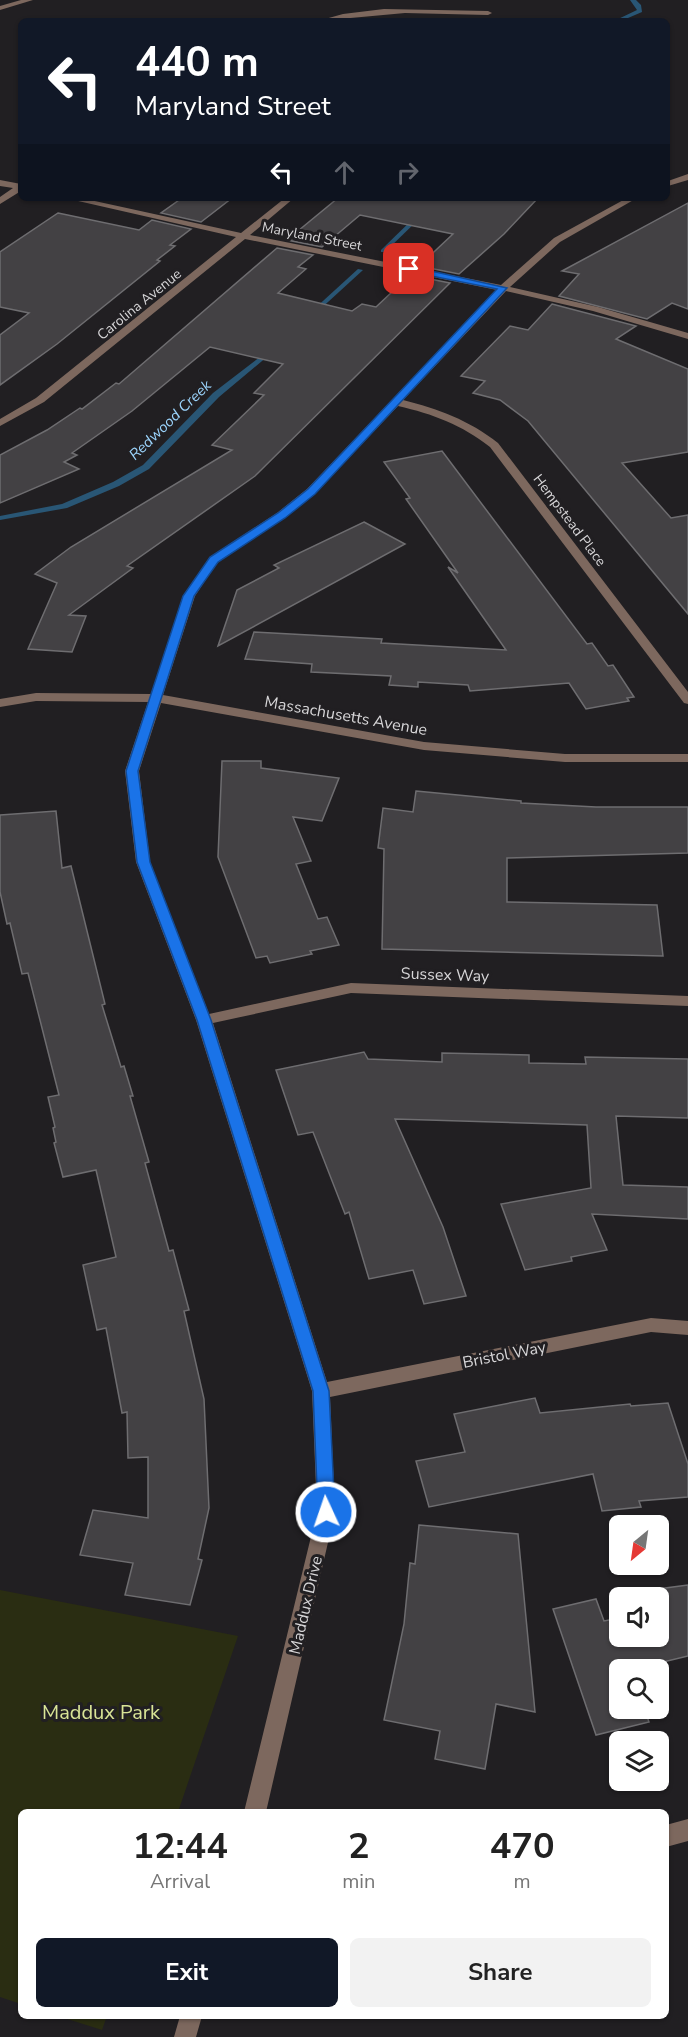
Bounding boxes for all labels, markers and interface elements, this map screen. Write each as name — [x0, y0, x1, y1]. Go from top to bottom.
text: 440 m — [135, 34, 259, 91]
icon: left — [36, 42, 114, 120]
text: Maryland Street — [135, 88, 331, 125]
icon: left — [265, 156, 298, 189]
icon: ahead — [328, 156, 361, 189]
icon: right — [391, 156, 424, 189]
street label: Maryland Street — [260, 217, 364, 256]
pin — [383, 243, 434, 294]
icon: arrive — [392, 252, 425, 285]
street label: Carolina Avenue — [93, 264, 185, 344]
water label: Redwood Creek — [124, 375, 216, 464]
street label: Hempstead Place — [529, 470, 610, 570]
street label: Massachusetts Avenue — [263, 691, 429, 741]
street label: Sussex Way — [400, 962, 490, 988]
street label: Bristol Way — [461, 1336, 548, 1374]
position arrow — [294, 1480, 358, 1544]
north arrow — [609, 1515, 669, 1575]
map controls — [609, 1515, 669, 1791]
street label: Maddux Drive — [284, 1554, 328, 1657]
button: sound — [609, 1587, 669, 1647]
button: search — [609, 1659, 669, 1719]
park label: Maddux Park — [42, 1699, 161, 1726]
button: layers — [609, 1731, 669, 1791]
text: 12:44 — [132, 1822, 228, 1871]
text: 2 — [348, 1822, 370, 1871]
text: 470 — [490, 1822, 555, 1871]
text: Arrival — [150, 1868, 210, 1895]
text: min — [342, 1868, 375, 1895]
text: m — [514, 1868, 531, 1895]
button: Exit — [36, 1938, 338, 2007]
button: Share — [350, 1938, 651, 2007]

